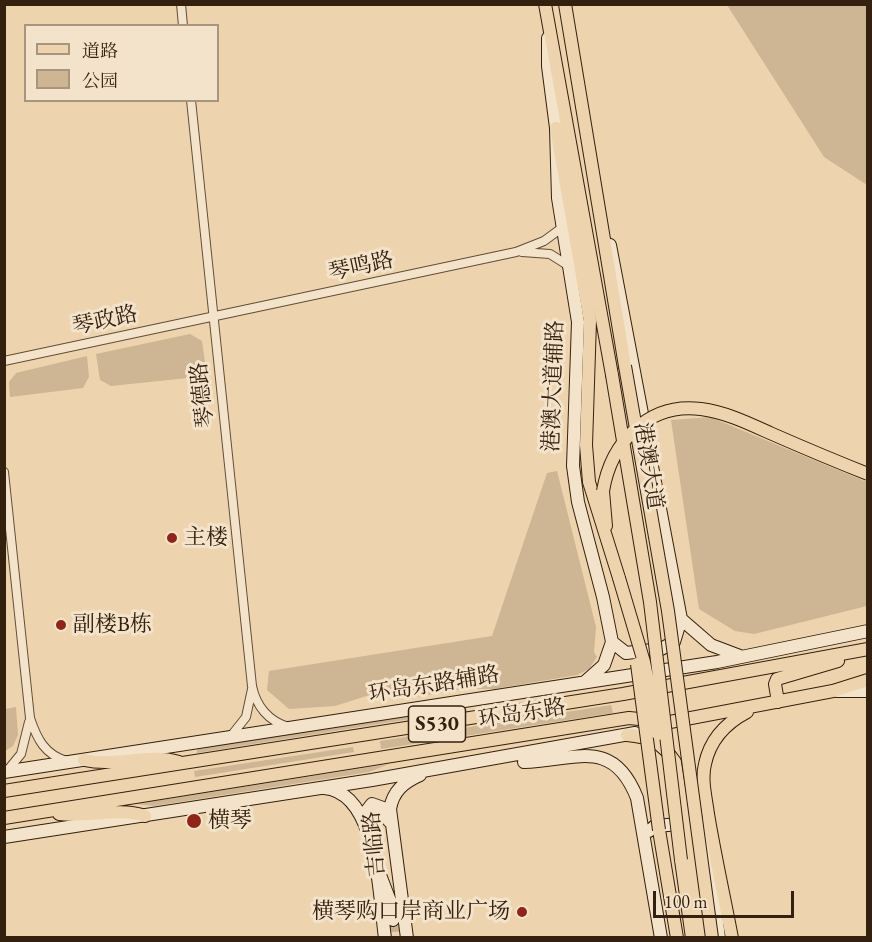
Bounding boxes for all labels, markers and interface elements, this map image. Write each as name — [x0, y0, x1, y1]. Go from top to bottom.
legend — [24, 24, 219, 102]
text: 道路 — [82, 39, 118, 62]
text: 公园 — [82, 69, 118, 92]
street label: 琴鸣路 — [326, 247, 396, 287]
street label: 琴政路 — [70, 301, 140, 341]
street label: 港澳大道辅路 — [539, 320, 569, 452]
street label: 琴德路 — [186, 361, 220, 429]
street label: 港澳大道 — [628, 420, 668, 512]
place label: 主楼 — [184, 525, 228, 551]
marker: 主楼 — [165, 531, 179, 545]
place label: 副楼B栋 — [73, 612, 152, 638]
marker: 副楼B栋 — [54, 618, 68, 632]
street label: 环岛东路辅路 — [367, 662, 501, 708]
street label: 环岛东路 — [476, 694, 568, 734]
road number: S530 — [408, 706, 466, 742]
place label: 横琴 — [208, 808, 252, 834]
street label: 吉临路 — [359, 810, 391, 878]
marker: 横琴 — [185, 812, 203, 830]
scale bar — [656, 879, 797, 917]
text: 100 m — [664, 890, 708, 913]
place label: 横琴购口岸商业广场 — [312, 899, 510, 925]
marker: 横琴购口岸商业广场 — [515, 905, 529, 919]

